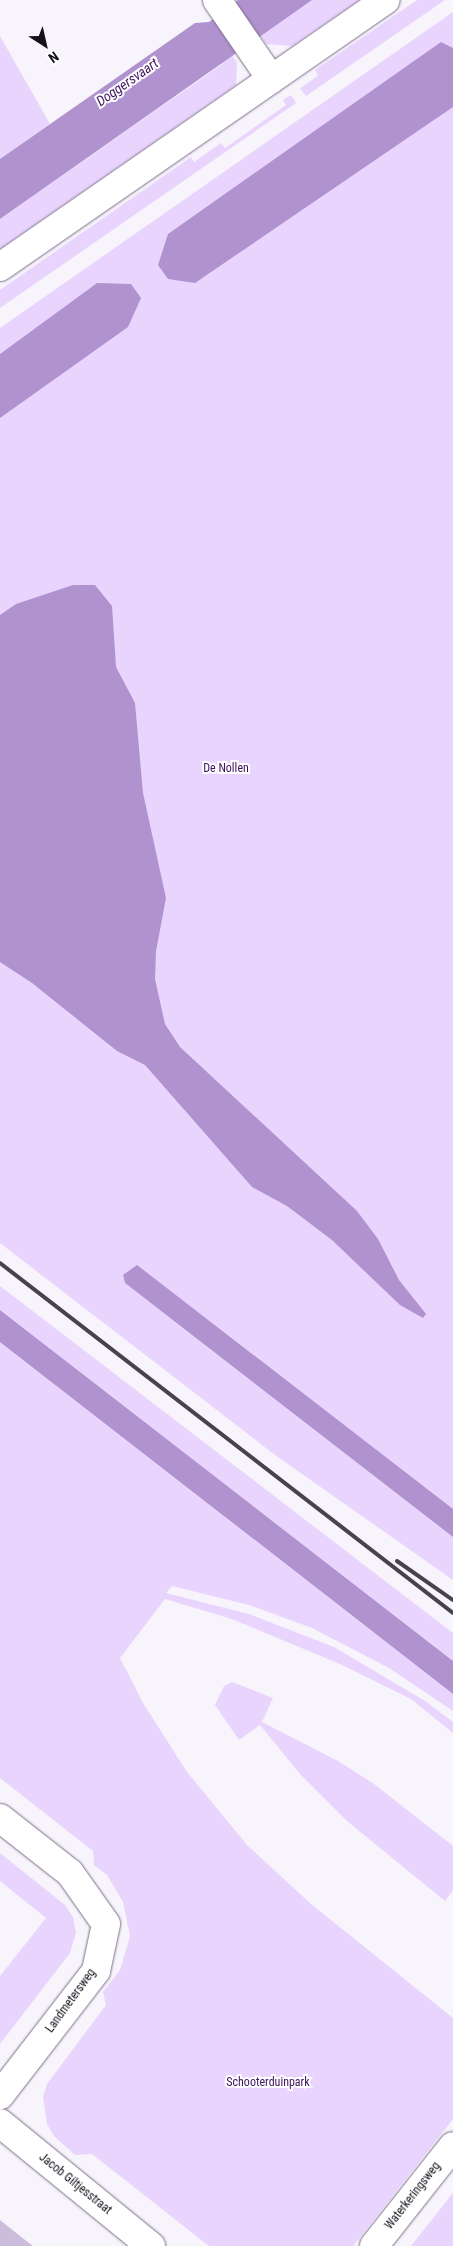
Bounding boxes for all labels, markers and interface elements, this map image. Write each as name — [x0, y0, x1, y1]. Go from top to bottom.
north arrow — [20, 20, 70, 70]
text: N — [46, 48, 62, 66]
water label: Doggersvaart — [93, 55, 161, 109]
park label: De Nollen — [203, 762, 249, 776]
street label: Landmetersweg — [43, 1966, 99, 2036]
park label: Schooterduinpark — [226, 2076, 310, 2090]
street label: Jacob Giltjesstraat — [36, 2150, 114, 2218]
street label: Waterkeringsweg — [382, 2159, 444, 2233]

